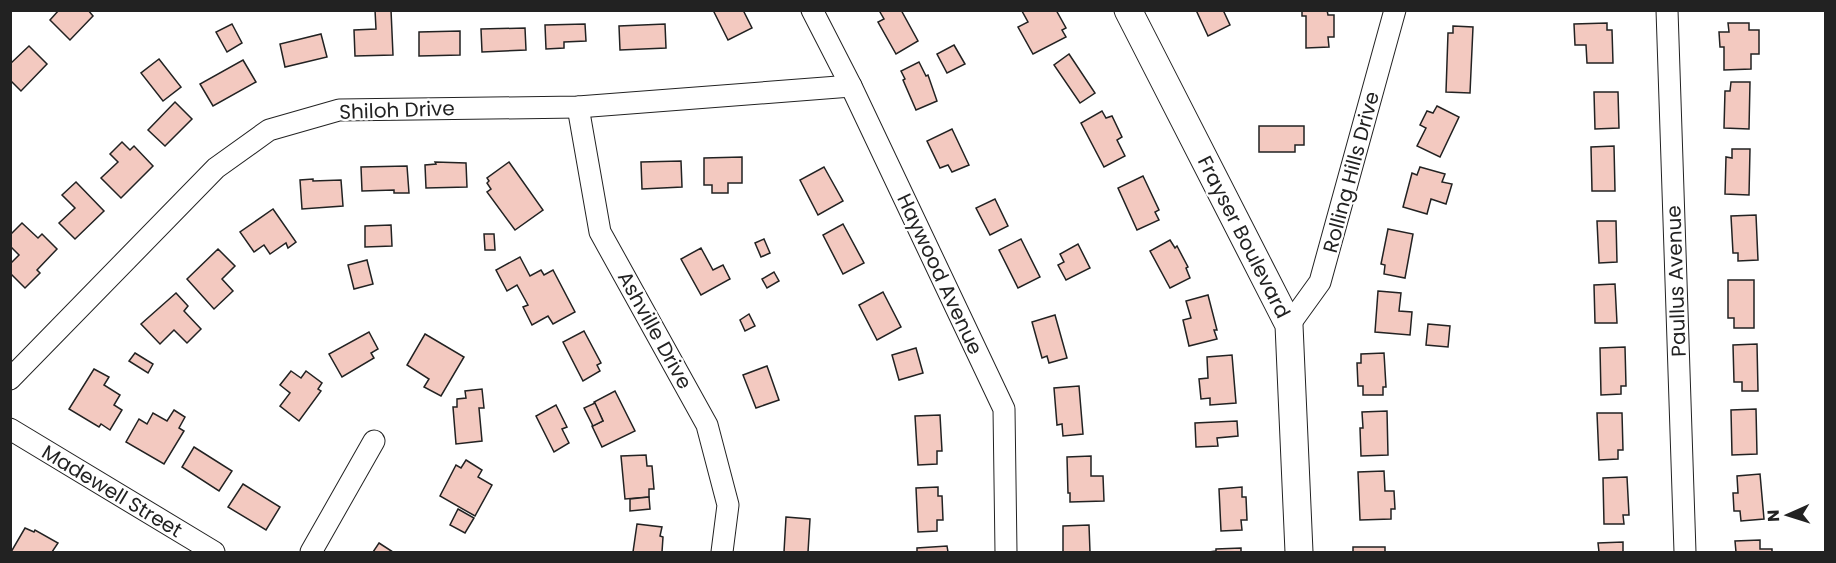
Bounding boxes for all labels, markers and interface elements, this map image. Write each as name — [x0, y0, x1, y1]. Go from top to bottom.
street label: Rolling Hills Drive — [1316, 88, 1386, 256]
street label: Shiloh Drive — [339, 94, 455, 126]
street label: Frayser Boulevard — [1191, 151, 1297, 323]
street label: Haywood Avenue — [890, 189, 990, 359]
street label: Paullus Avenue — [1659, 205, 1693, 357]
street label: Ashville Drive — [611, 266, 699, 394]
street label: Madewell Street — [37, 438, 187, 544]
north arrow — [1758, 485, 1818, 545]
text: N — [1762, 509, 1785, 522]

